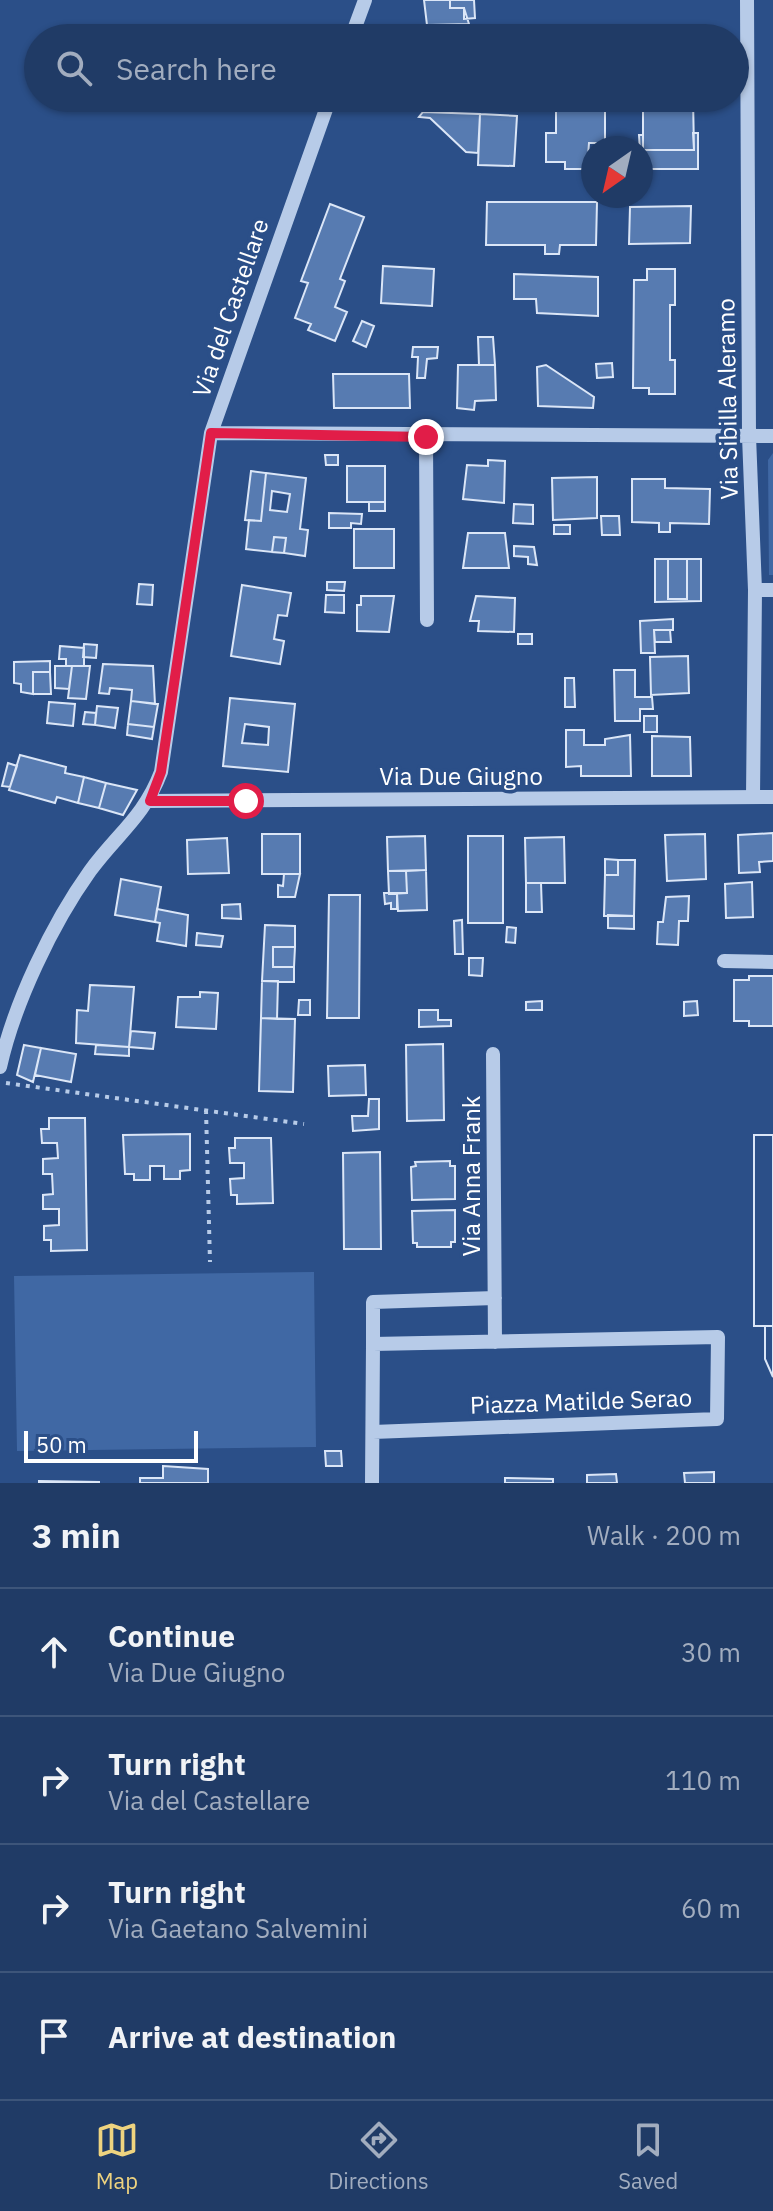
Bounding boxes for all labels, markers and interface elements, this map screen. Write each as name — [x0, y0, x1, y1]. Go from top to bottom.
search box — [24, 24, 749, 112]
icon: search — [52, 46, 96, 90]
text: Search here — [116, 49, 277, 88]
north arrow — [581, 136, 653, 208]
street label: Via del Castellare — [185, 214, 276, 401]
street label: Via Sibilla Aleramo — [709, 298, 745, 500]
route end — [408, 419, 444, 455]
street label: Via Due Giugno — [379, 760, 543, 792]
route start — [228, 783, 264, 819]
street label: Via Anna Frank — [455, 1095, 487, 1256]
street label: Piazza Matilde Serao — [469, 1381, 693, 1421]
scale bar — [24, 1427, 198, 1463]
text: 50 m — [36, 1430, 87, 1459]
text: 3 min — [32, 1513, 121, 1557]
text: Walk · 200 m — [587, 1518, 741, 1552]
text: Continue — [108, 1616, 235, 1655]
icon: ahead — [32, 1630, 76, 1674]
text: 30 m — [681, 1635, 741, 1669]
text: Via Due Giugno — [108, 1655, 285, 1689]
text: Turn right — [108, 1744, 246, 1783]
icon: right — [32, 1758, 76, 1802]
text: 110 m — [665, 1763, 741, 1797]
text: Via del Castellare — [108, 1783, 310, 1817]
text: Turn right — [108, 1872, 246, 1911]
icon: right — [32, 1886, 76, 1930]
text: 60 m — [681, 1891, 741, 1925]
text: Via Gaetano Salvemini — [108, 1911, 368, 1945]
icon: arrive — [32, 2014, 76, 2058]
text: Arrive at destination — [108, 2017, 396, 2056]
tab: Map — [95, 2118, 139, 2195]
tab: Directions — [329, 2118, 429, 2195]
tab: Saved — [618, 2118, 678, 2195]

